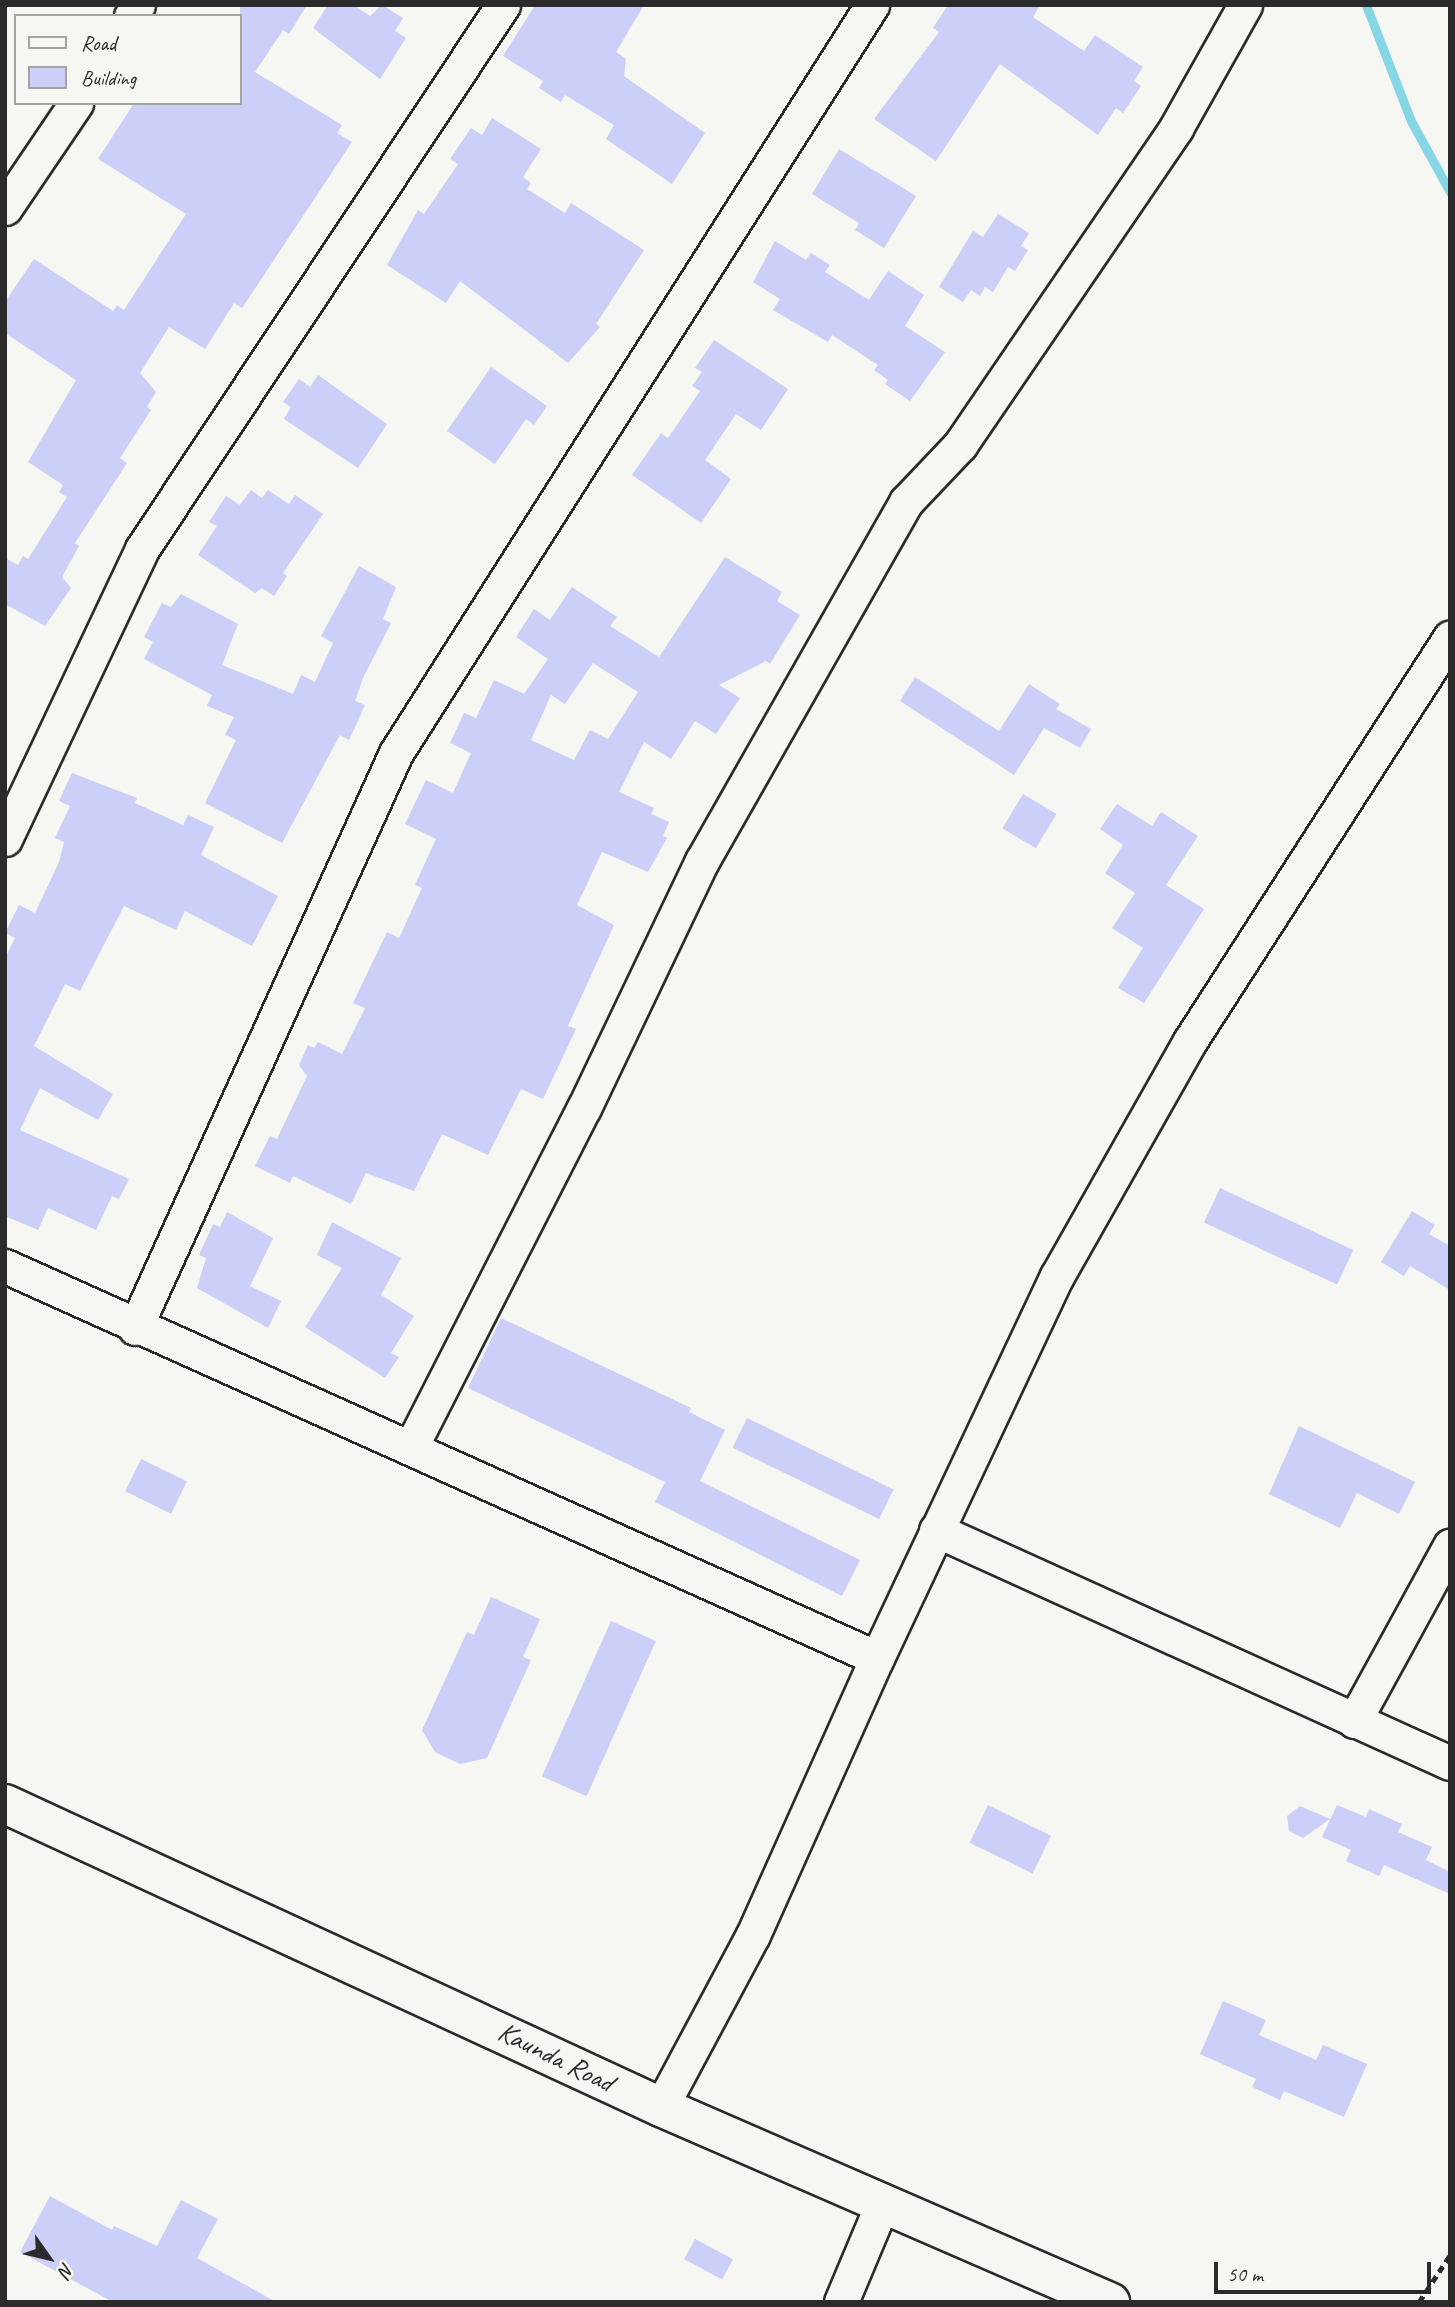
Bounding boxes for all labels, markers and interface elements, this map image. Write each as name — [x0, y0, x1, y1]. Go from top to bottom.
legend — [14, 14, 242, 105]
text: Road — [81, 30, 116, 56]
text: Building — [81, 65, 136, 91]
street label: Kaunda Road — [493, 2015, 619, 2099]
north arrow — [14, 2223, 84, 2293]
scale bar — [1217, 2248, 1434, 2292]
text: N — [53, 2258, 80, 2281]
text: 50 m — [1227, 2261, 1263, 2287]

